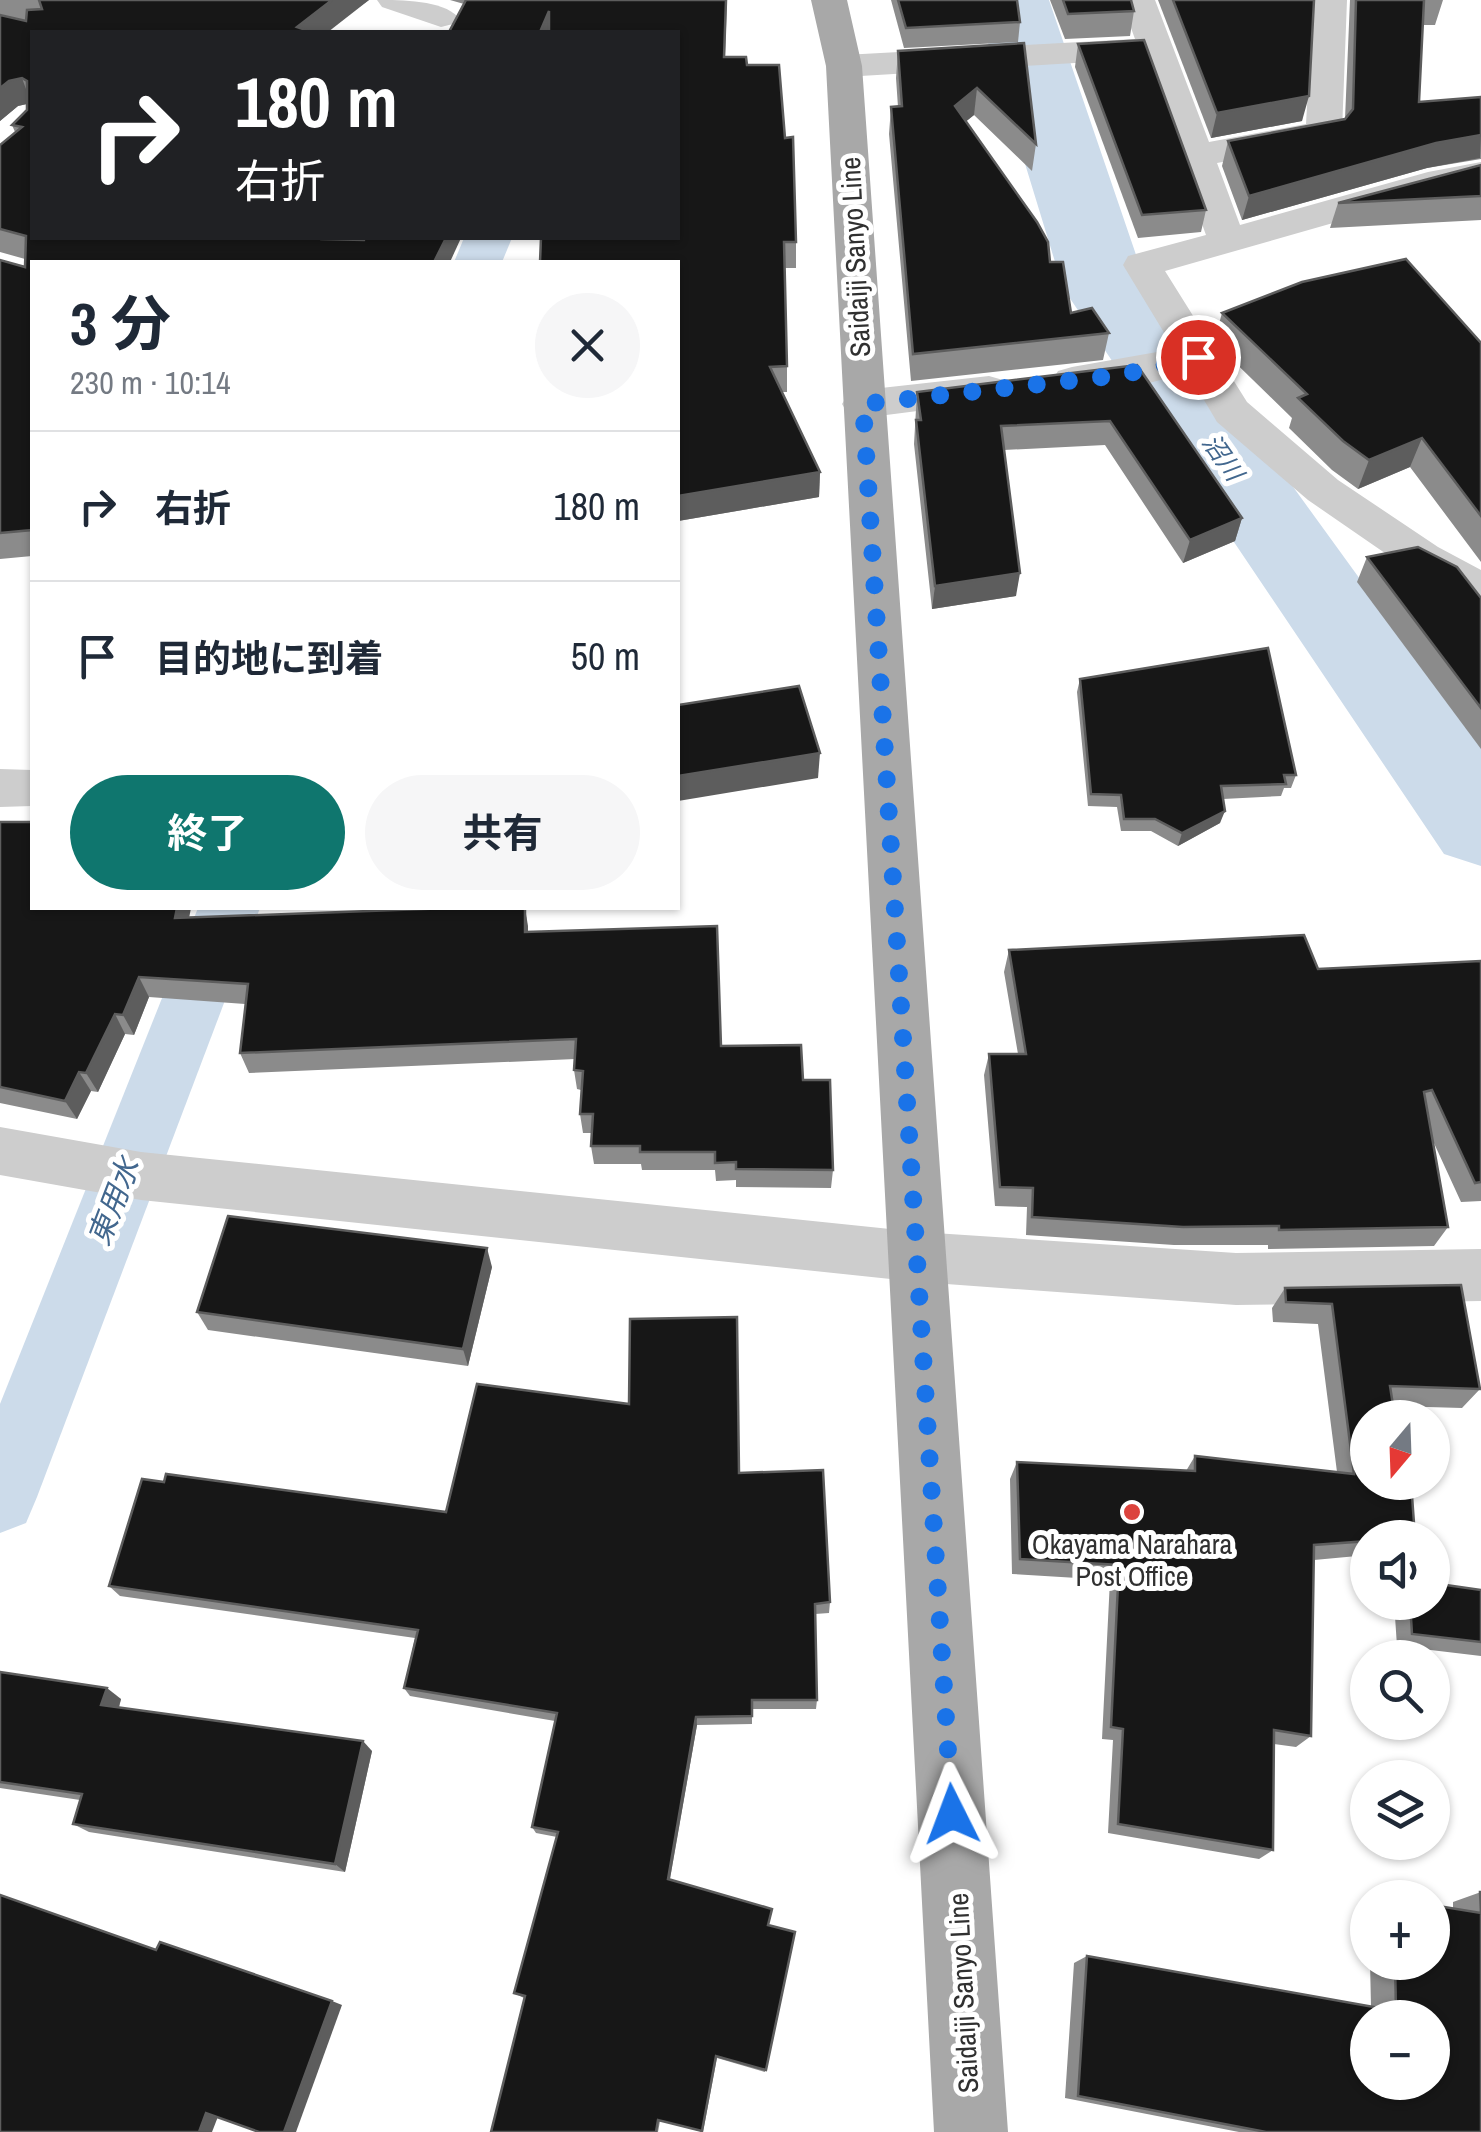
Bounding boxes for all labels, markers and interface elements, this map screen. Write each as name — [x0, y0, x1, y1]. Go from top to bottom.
text: 180 m — [235, 55, 398, 149]
icon: right — [70, 70, 200, 200]
text: 右折 — [235, 150, 325, 211]
street label: Saidaiji Sanyo Line — [831, 156, 879, 358]
text: 3 分 — [70, 283, 171, 364]
button: close — [535, 293, 640, 398]
pin — [1156, 315, 1241, 400]
icon: arrive — [1171, 330, 1226, 385]
text: 230 m · 10:14 — [70, 361, 230, 404]
water label: 沼川 — [1195, 427, 1253, 490]
icon: right — [70, 479, 125, 534]
text: 180 m — [553, 481, 640, 532]
text: 右折 — [155, 483, 231, 534]
icon: arrive — [70, 629, 125, 684]
text: 50 m — [571, 631, 640, 682]
text: 目的地に到着 — [155, 633, 383, 684]
button: 終了 — [70, 775, 345, 890]
button: 共有 — [365, 775, 640, 890]
water label: 東用水 — [78, 1150, 149, 1251]
north arrow — [1350, 1400, 1450, 1500]
map controls — [1350, 1400, 1450, 2100]
marker: Okayama Narahara Post Office — [1121, 1501, 1143, 1523]
button: sound — [1350, 1520, 1450, 1620]
place label: Okayama Narahara Post Office — [1032, 1525, 1232, 1595]
button: search — [1350, 1640, 1450, 1740]
button: layers — [1350, 1760, 1450, 1860]
position arrow — [900, 1762, 1004, 1866]
button: + — [1350, 1880, 1450, 1980]
street label: Saidaiji Sanyo Line — [939, 1892, 987, 2094]
button: − — [1350, 2000, 1450, 2100]

